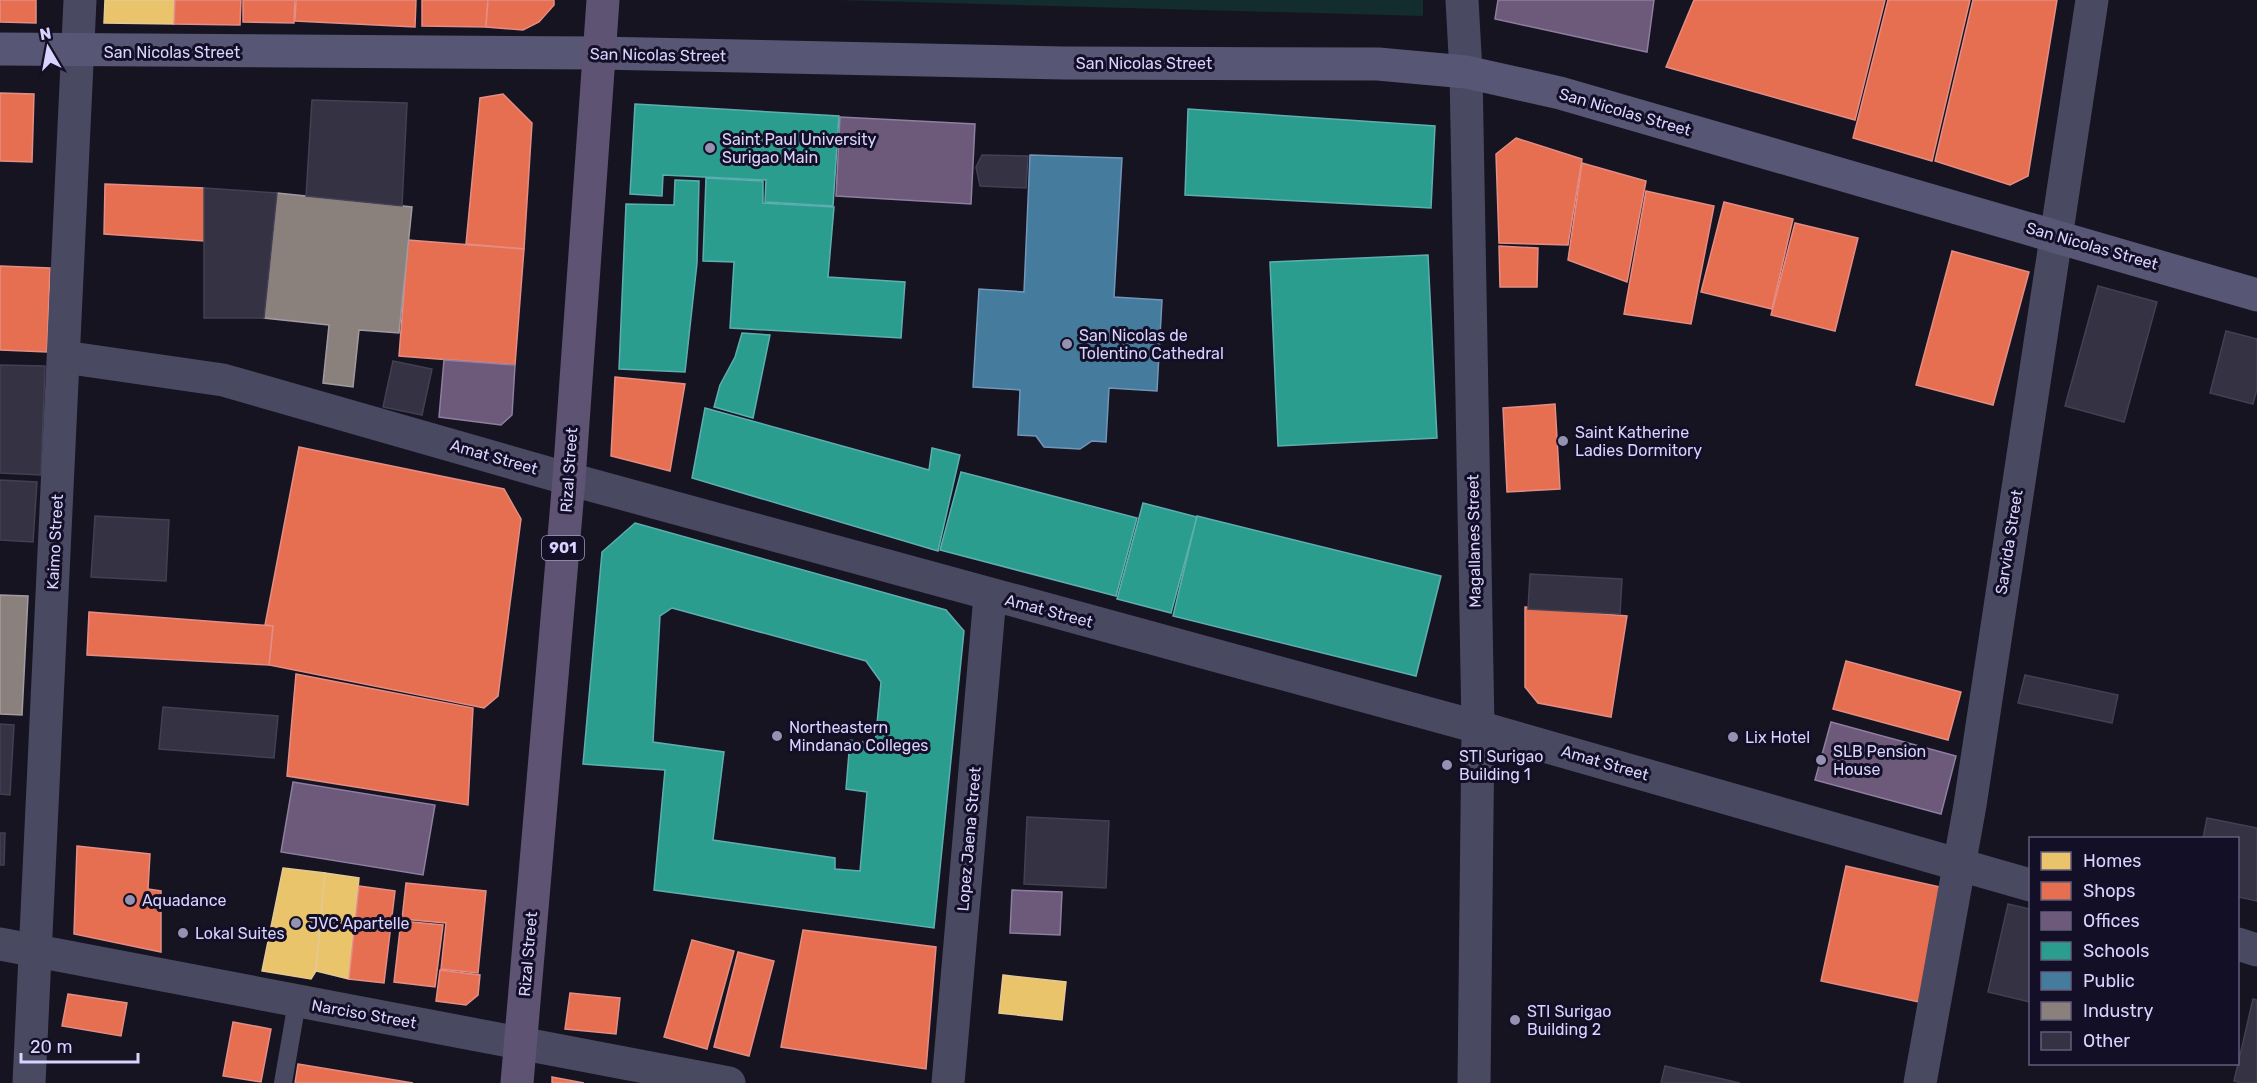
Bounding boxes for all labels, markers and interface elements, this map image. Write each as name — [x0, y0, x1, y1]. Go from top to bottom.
north arrow — [18, 18, 78, 78]
text: N — [38, 23, 53, 44]
street label: San Nicolas Street — [104, 43, 240, 62]
street label: San Nicolas Street — [590, 44, 726, 66]
street label: San Nicolas Street — [1076, 54, 1212, 73]
street label: San Nicolas Street — [1557, 84, 1693, 140]
place label: Saint Paul University Surigao Main — [722, 130, 876, 167]
marker: Saint Paul University Surigao Main — [703, 141, 717, 155]
street label: San Nicolas Street — [2024, 218, 2160, 274]
place label: San Nicolas de Tolentino Cathedral — [1079, 326, 1224, 363]
marker: San Nicolas de Tolentino Cathedral — [1060, 337, 1074, 351]
place label: Saint Katherine Ladies Dormitory — [1575, 423, 1702, 460]
street label: Rizal Street — [557, 427, 581, 513]
marker: Saint Katherine Ladies Dormitory — [1556, 434, 1570, 448]
street label: Amat Street — [448, 435, 540, 479]
street label: Magallanes Street — [1463, 474, 1485, 608]
street label: Sarvida Street — [1991, 488, 2027, 596]
street label: Kaimo Street — [43, 494, 67, 590]
road number: 901 — [542, 536, 584, 560]
street label: Amat Street — [1003, 590, 1095, 632]
place label: Northeastern Mindanao Colleges — [789, 718, 929, 755]
place label: Lix Hotel — [1745, 728, 1810, 747]
marker: Northeastern Mindanao Colleges — [770, 729, 784, 743]
marker: Lix Hotel — [1726, 730, 1740, 744]
street label: Amat Street — [1559, 741, 1651, 785]
place label: SLB Pension House — [1833, 742, 1926, 779]
place label: STI Surigao Building 1 — [1459, 747, 1543, 784]
marker: SLB Pension House — [1814, 753, 1828, 767]
marker: STI Surigao Building 1 — [1440, 758, 1454, 772]
street label: Lopez Jaena Street — [953, 766, 985, 912]
legend — [2029, 837, 2239, 1065]
text: Homes — [2083, 850, 2141, 872]
text: Shops — [2083, 880, 2135, 902]
place label: Aquadance — [142, 891, 227, 910]
marker: Aquadance — [123, 893, 137, 907]
text: Offices — [2083, 910, 2140, 932]
street label: Rizal Street — [515, 911, 541, 997]
place label: JVC Apartelle — [308, 914, 410, 933]
marker: JVC Apartelle — [289, 916, 303, 930]
place label: Lokal Suites — [195, 924, 285, 943]
marker: Lokal Suites — [176, 926, 190, 940]
text: Schools — [2083, 940, 2149, 962]
text: Public — [2083, 970, 2135, 992]
street label: Narciso Street — [310, 995, 418, 1033]
text: Industry — [2083, 1000, 2153, 1022]
place label: STI Surigao Building 2 — [1527, 1002, 1611, 1039]
marker: STI Surigao Building 2 — [1508, 1013, 1522, 1027]
scale bar — [21, 1026, 138, 1064]
text: Other — [2083, 1030, 2130, 1052]
text: 20 m — [30, 1036, 72, 1058]

